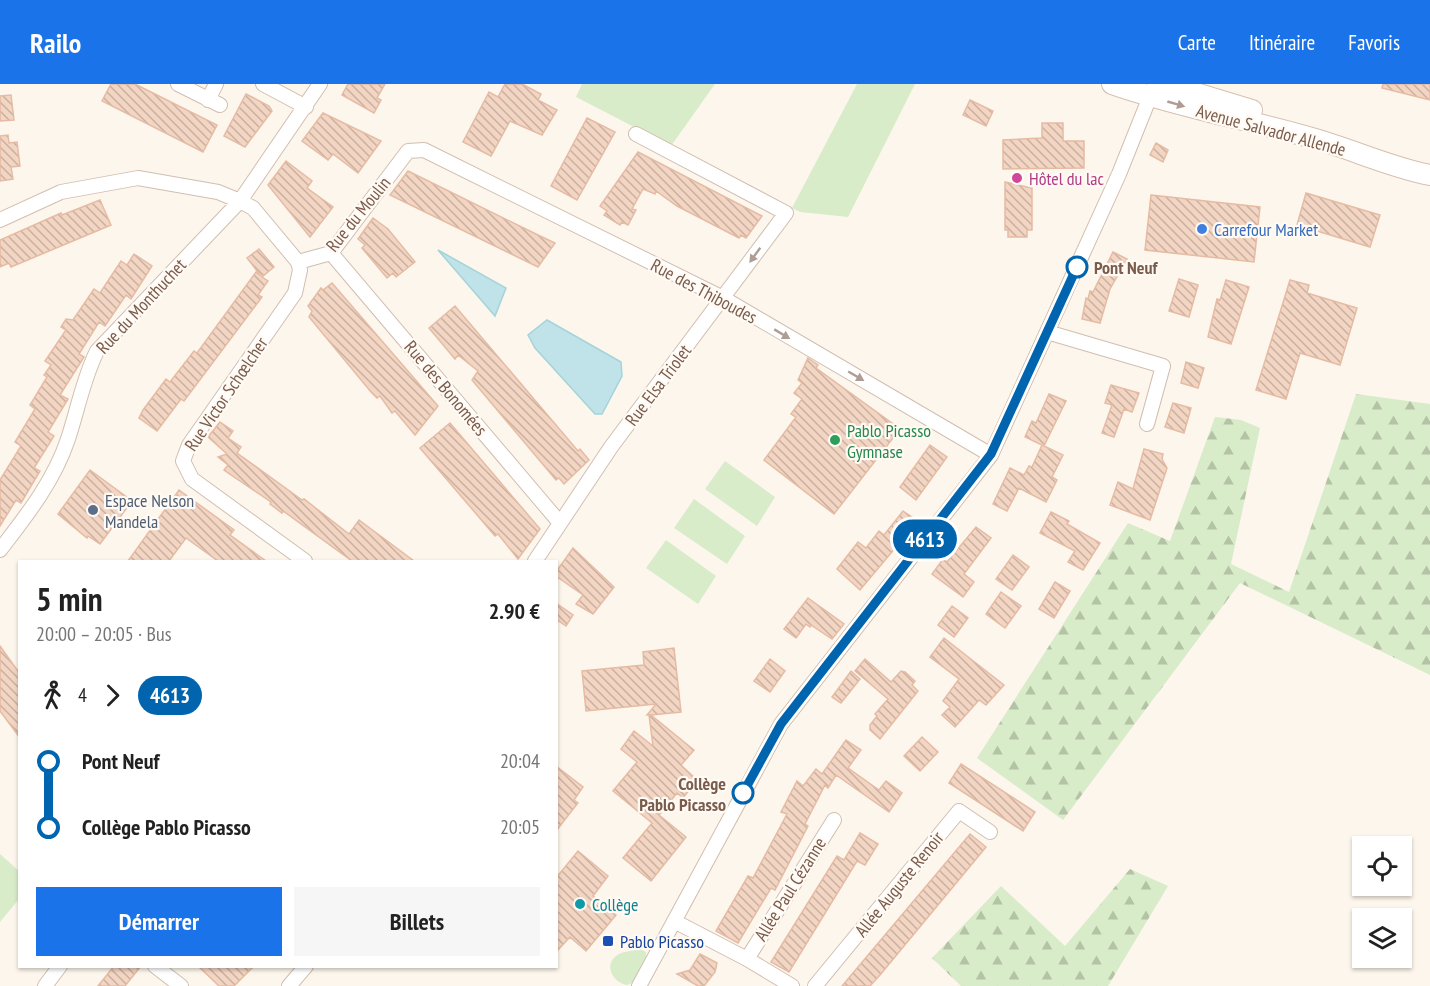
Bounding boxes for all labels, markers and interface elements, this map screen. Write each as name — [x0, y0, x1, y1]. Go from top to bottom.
text: Railo — [30, 24, 81, 61]
text: Carte — [1178, 29, 1216, 56]
text: Itinéraire — [1249, 29, 1315, 56]
text: Favoris — [1348, 29, 1400, 56]
street label: Avenue Salvador Allende — [1194, 99, 1348, 161]
one-way arrow — [1167, 100, 1185, 109]
place label: Hôtel du lac — [1029, 167, 1104, 190]
marker: Hôtel du lac — [1010, 171, 1024, 185]
street label: Rue du Moulin — [321, 172, 395, 256]
place label: Carrefour Market — [1214, 218, 1318, 241]
marker: Carrefour Market — [1195, 222, 1209, 236]
one-way arrow — [749, 247, 761, 263]
street label: Rue des Thiboudes — [647, 253, 761, 329]
street label: Rue du Monthuchet — [91, 254, 191, 358]
marker: Pont Neuf — [1066, 256, 1088, 278]
place label: Pont Neuf — [1094, 256, 1159, 279]
one-way arrow — [774, 328, 790, 339]
street label: Rue Victor Schœlcher — [179, 333, 273, 455]
street label: Rue des Bonomées — [399, 336, 493, 440]
street label: Rue Elsa Triolet — [620, 340, 696, 430]
one-way arrow — [848, 371, 865, 381]
place label: Pablo Picasso Gymnase — [847, 419, 931, 463]
marker: Pablo Picasso Gymnase — [828, 433, 842, 447]
place label: Espace Nelson Mandela — [105, 489, 194, 533]
marker: Espace Nelson Mandela — [86, 503, 100, 517]
line badge: 4613 — [883, 520, 967, 558]
text: 4613 — [905, 526, 945, 553]
text: 5 min — [36, 577, 103, 620]
text: 2.90 € — [489, 597, 540, 625]
text: 20:00 – 20:05 · Bus — [36, 621, 171, 647]
icon: walk — [36, 679, 69, 712]
icon: forward — [96, 679, 129, 712]
text: 4 — [78, 682, 87, 708]
text: 4613 — [150, 682, 190, 709]
text: Pont Neuf — [82, 747, 159, 775]
text: 20:04 — [500, 748, 540, 774]
place label: Collège Pablo Picasso — [639, 772, 726, 816]
marker: Collège Pablo Picasso — [732, 782, 754, 804]
text: Collège Pablo Picasso — [82, 813, 251, 841]
text: 20:05 — [500, 814, 540, 840]
street label: Allée Auguste Renoir — [850, 827, 949, 941]
street label: Allée Paul Cézanne — [749, 833, 831, 945]
map controls — [1352, 836, 1412, 968]
button: locate — [1352, 836, 1412, 896]
button: Démarrer — [36, 887, 282, 956]
button: Billets — [294, 887, 540, 956]
place label: Collège — [592, 893, 638, 916]
marker: Collège — [573, 897, 587, 911]
button: layers — [1352, 908, 1412, 968]
place label: Pablo Picasso — [620, 930, 704, 953]
marker: Pablo Picasso — [601, 934, 615, 948]

